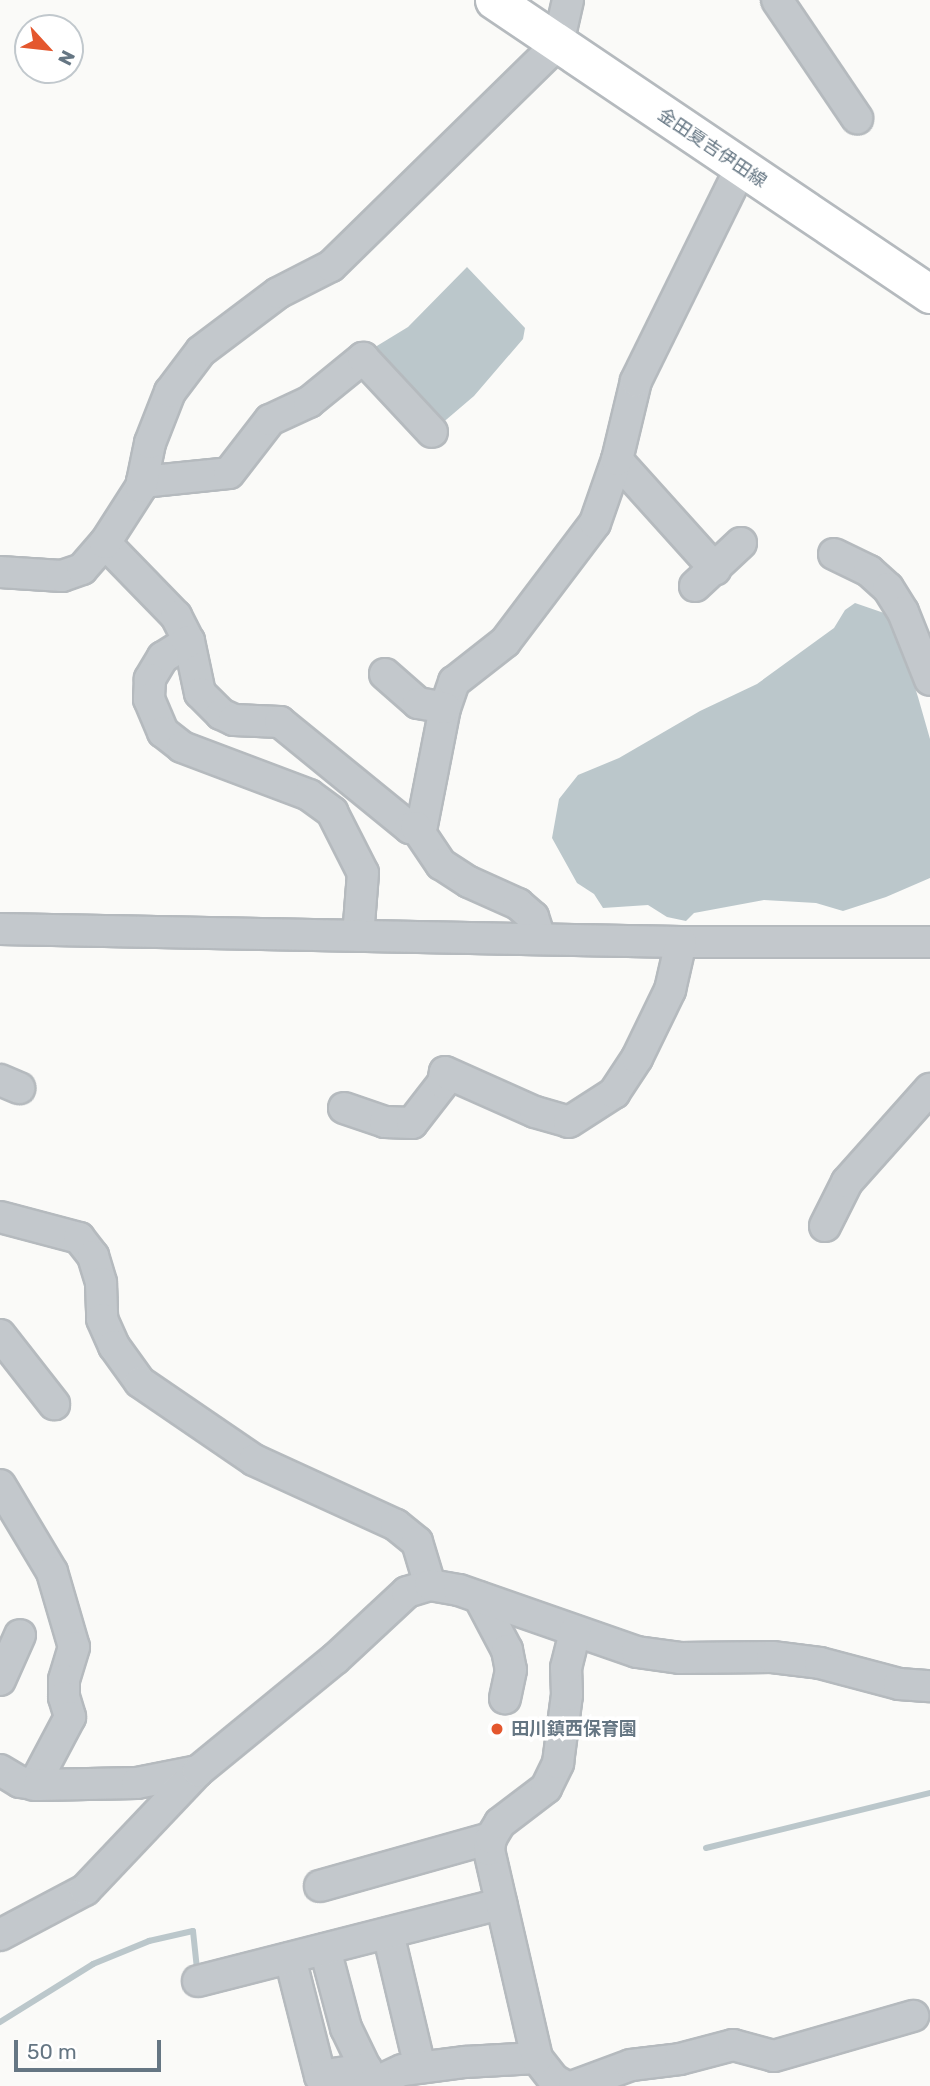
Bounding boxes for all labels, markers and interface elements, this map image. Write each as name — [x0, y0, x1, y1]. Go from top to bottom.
north arrow — [14, 14, 84, 84]
text: N — [53, 47, 80, 69]
street label: 金田夏吉伊田線 — [654, 104, 770, 192]
place label: 田川鎮西保育園 — [511, 1718, 637, 1740]
marker: 田川鎮西保育園 — [489, 1721, 505, 1737]
scale bar — [18, 2026, 164, 2070]
text: 50 m — [27, 2039, 77, 2064]

